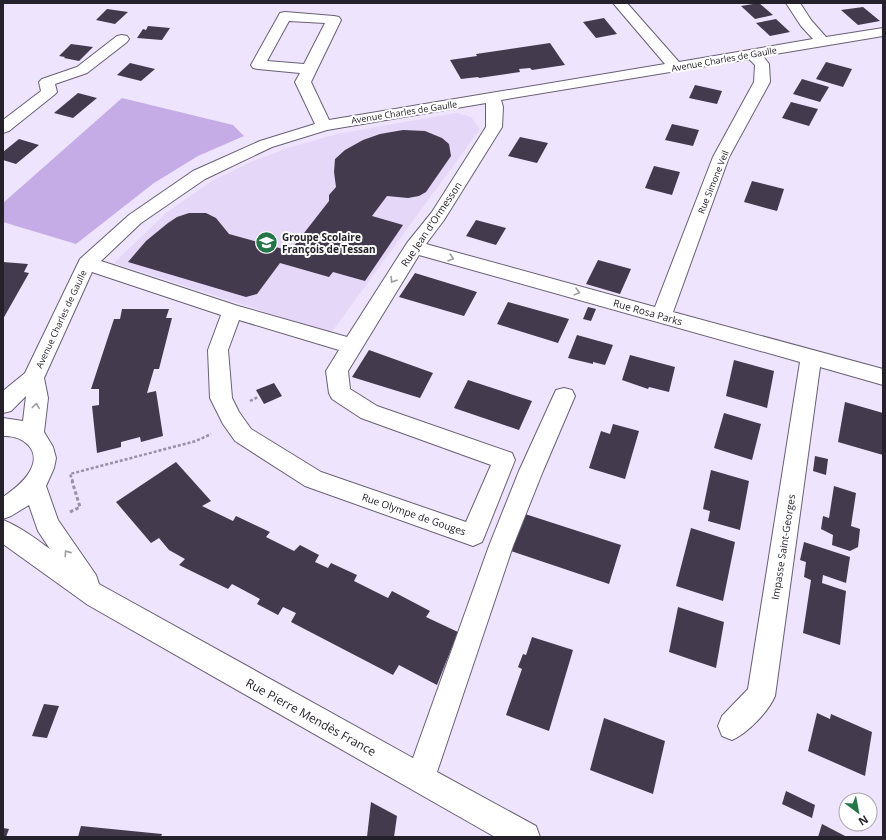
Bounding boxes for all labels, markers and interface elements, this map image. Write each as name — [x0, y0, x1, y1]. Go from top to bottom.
street label: Avenue Charles de Gaulle — [670, 43, 778, 75]
street label: Avenue Charles de Gaulle — [350, 97, 458, 127]
street label: Rue Simone Veil — [694, 148, 732, 216]
street label: Rue Jean d'Ormesson — [397, 179, 465, 269]
school or university icon: Groupe Scolaire François de Tessan — [253, 230, 279, 256]
place label: Groupe Scolaire François de Tessan — [282, 230, 376, 256]
one-way arrow — [448, 253, 455, 262]
street label: Avenue Charles de Gaulle — [32, 268, 90, 370]
one-way arrow — [390, 276, 398, 283]
one-way arrow — [573, 287, 580, 296]
street label: Rue Rosa Parks — [612, 295, 684, 329]
one-way arrow — [31, 403, 40, 409]
street label: Rue Olympe de Gouges — [360, 490, 468, 538]
street label: Impasse Saint-Georges — [768, 493, 798, 601]
one-way arrow — [64, 550, 72, 557]
street label: Rue Pierre Mendès France — [243, 674, 379, 760]
north arrow — [838, 792, 878, 832]
text: N — [856, 812, 871, 830]

